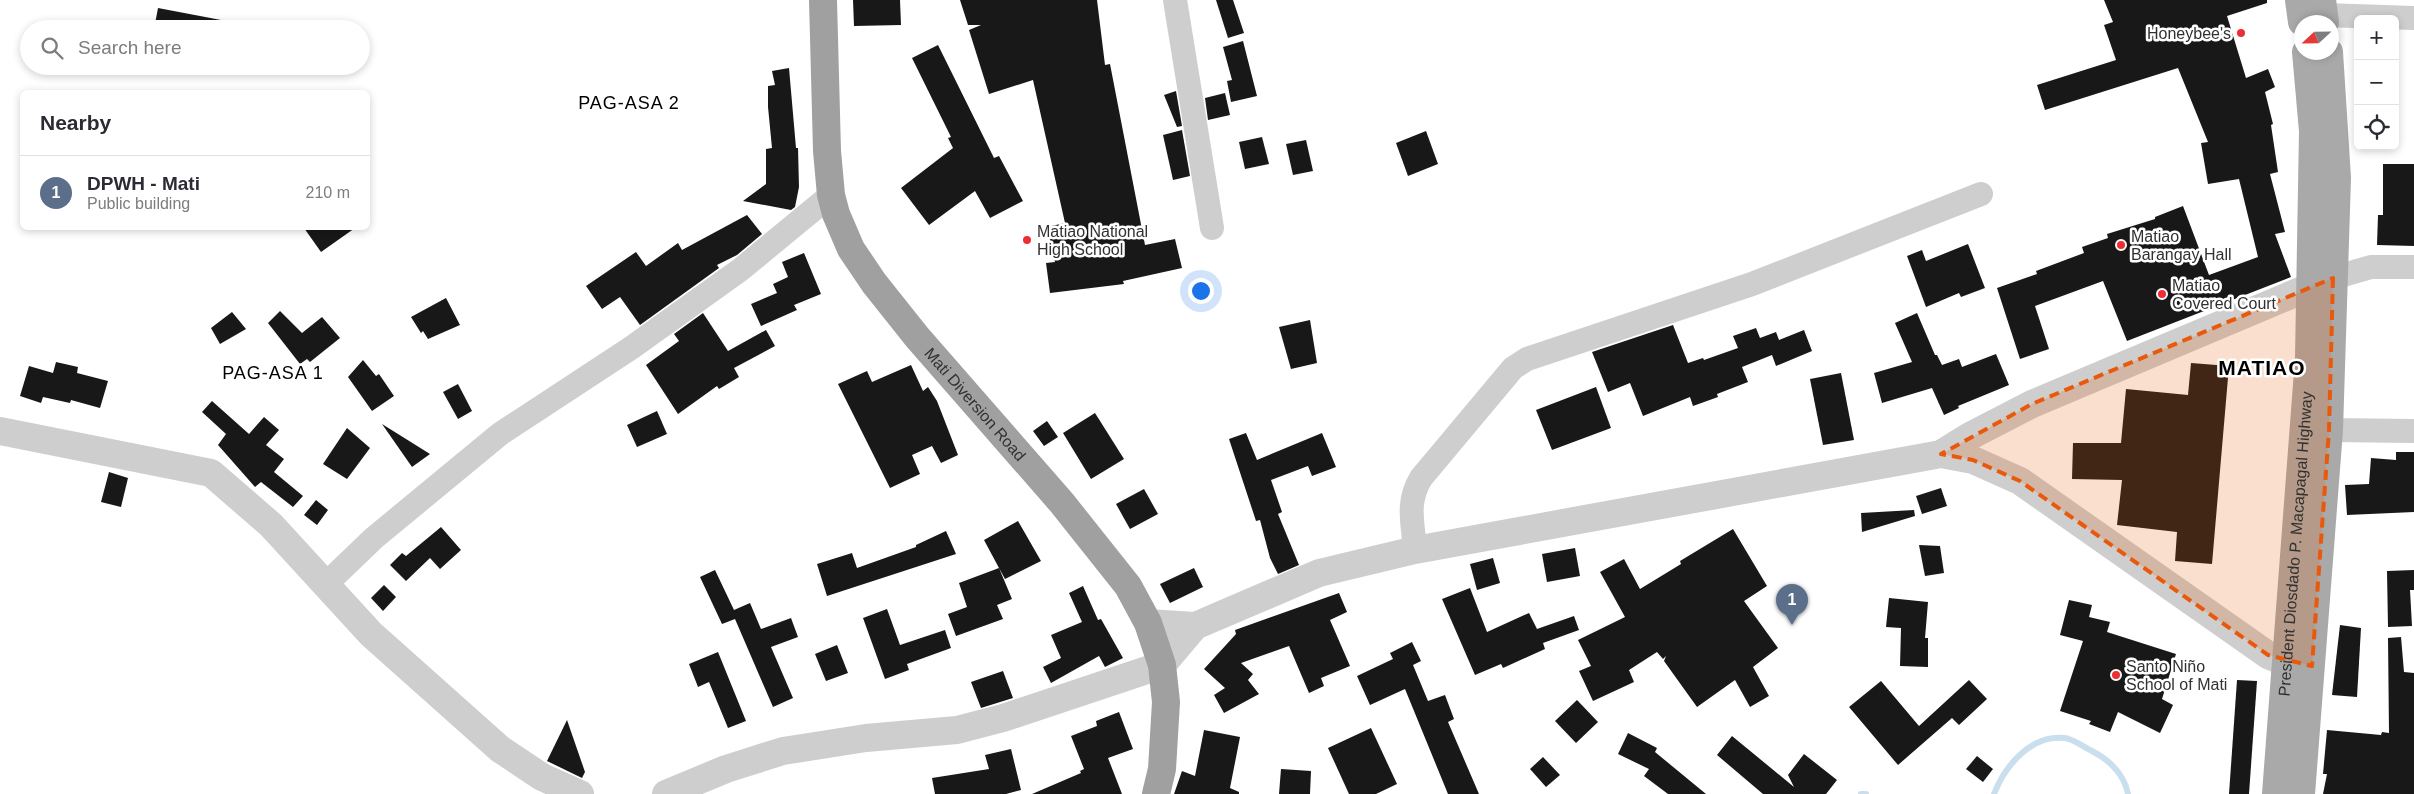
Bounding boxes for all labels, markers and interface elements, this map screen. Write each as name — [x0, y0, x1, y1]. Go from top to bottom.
north arrow — [2294, 15, 2339, 60]
map controls — [2354, 15, 2399, 150]
button: + — [2354, 15, 2399, 60]
search box — [20, 20, 370, 75]
place label: Honeybee's — [2147, 25, 2231, 42]
marker: Honeybee's — [2235, 27, 2247, 39]
icon: search — [38, 34, 66, 62]
text: Search here — [78, 37, 182, 58]
button: − — [2354, 60, 2399, 105]
district label: PAG-ASA 2 — [578, 93, 680, 113]
button: locate — [2354, 105, 2399, 150]
text: Nearby — [40, 111, 111, 134]
text: DPWH - Mati — [87, 173, 200, 194]
text: 1 — [52, 184, 60, 201]
text: 210 m — [306, 184, 350, 201]
text: Public building — [87, 195, 190, 212]
place label: Matiao National High School — [1037, 223, 1148, 258]
place label: Matiao Barangay Hall — [2131, 228, 2232, 263]
marker: Matiao National High School — [1021, 234, 1033, 246]
marker: Matiao Barangay Hall — [2115, 239, 2127, 251]
place label: Matiao Covered Court — [2172, 277, 2277, 312]
your location — [1188, 278, 1214, 304]
marker: Matiao Covered Court — [2156, 288, 2168, 300]
street label: Mati Diversion Road — [921, 344, 1029, 464]
district label: MATIAO — [2218, 356, 2306, 379]
district label: PAG-ASA 1 — [222, 363, 324, 383]
street label: President Diosdado P. Macapagal Highway — [2275, 391, 2315, 697]
pin: 1 — [1776, 584, 1808, 625]
place label: Santo Niño School of Mati — [2126, 658, 2227, 693]
marker: Santo Niño School of Mati — [2110, 669, 2122, 681]

